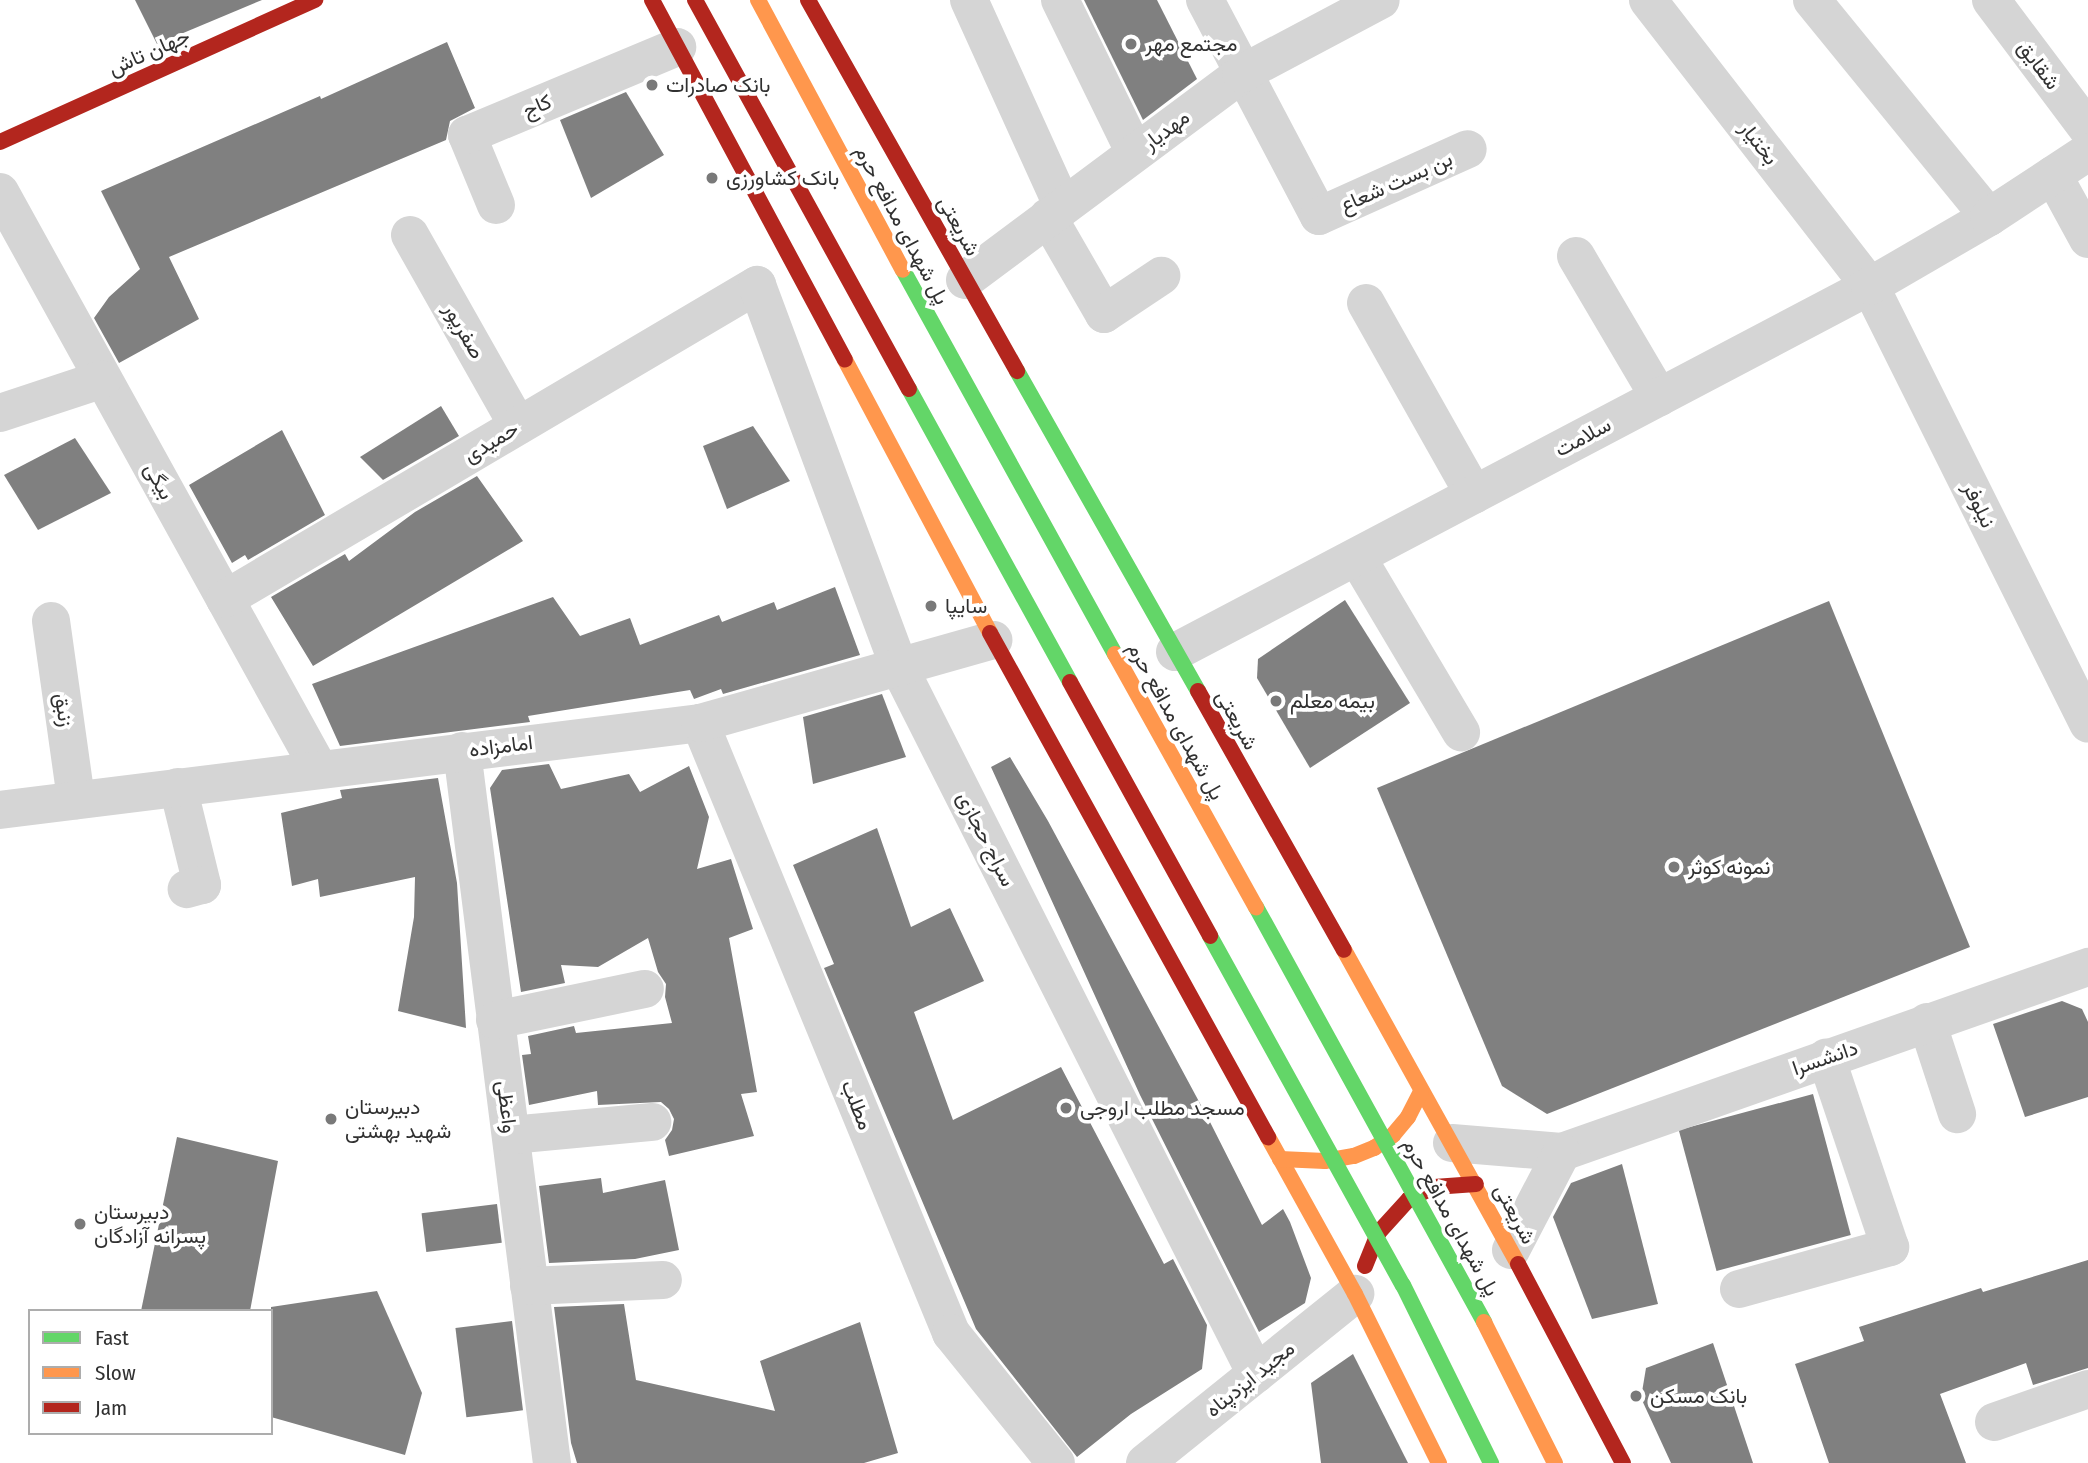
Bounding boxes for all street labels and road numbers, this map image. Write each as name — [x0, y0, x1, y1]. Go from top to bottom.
street label: جهان تاش — [104, 23, 194, 81]
street label: شقایق — [2012, 35, 2066, 95]
street label: کاج — [519, 89, 555, 123]
street label: مهدیار — [1138, 104, 1194, 156]
street label: بختیار — [1734, 116, 1784, 170]
street label: پل شهدای مدافع حرم — [849, 141, 955, 309]
street label: بن بست شعاع — [1336, 146, 1456, 218]
street label: شریعتی — [932, 192, 986, 260]
street label: صفرپور — [438, 299, 490, 363]
street label: سلامت — [1551, 412, 1615, 462]
street label: حمیدی — [459, 416, 523, 468]
street label: بیگی — [139, 458, 179, 504]
street label: نیلوفر — [1957, 478, 2001, 532]
street label: پل شهدای مدافع حرم — [1122, 638, 1230, 804]
street label: شریعتی — [1210, 686, 1264, 754]
street label: زنبق — [49, 691, 79, 729]
street label: امامزاده — [468, 730, 534, 762]
street label: سراج حجازی — [951, 787, 1021, 891]
street label: دانشسرا — [1789, 1035, 1861, 1081]
street label: مطلب — [836, 1076, 878, 1134]
street label: واعظی — [491, 1079, 523, 1135]
street label: پل شهدای مدافع حرم — [1397, 1134, 1505, 1300]
street label: شریعتی — [1489, 1180, 1541, 1248]
street label: مجید ایزدپناه — [1201, 1336, 1299, 1422]

